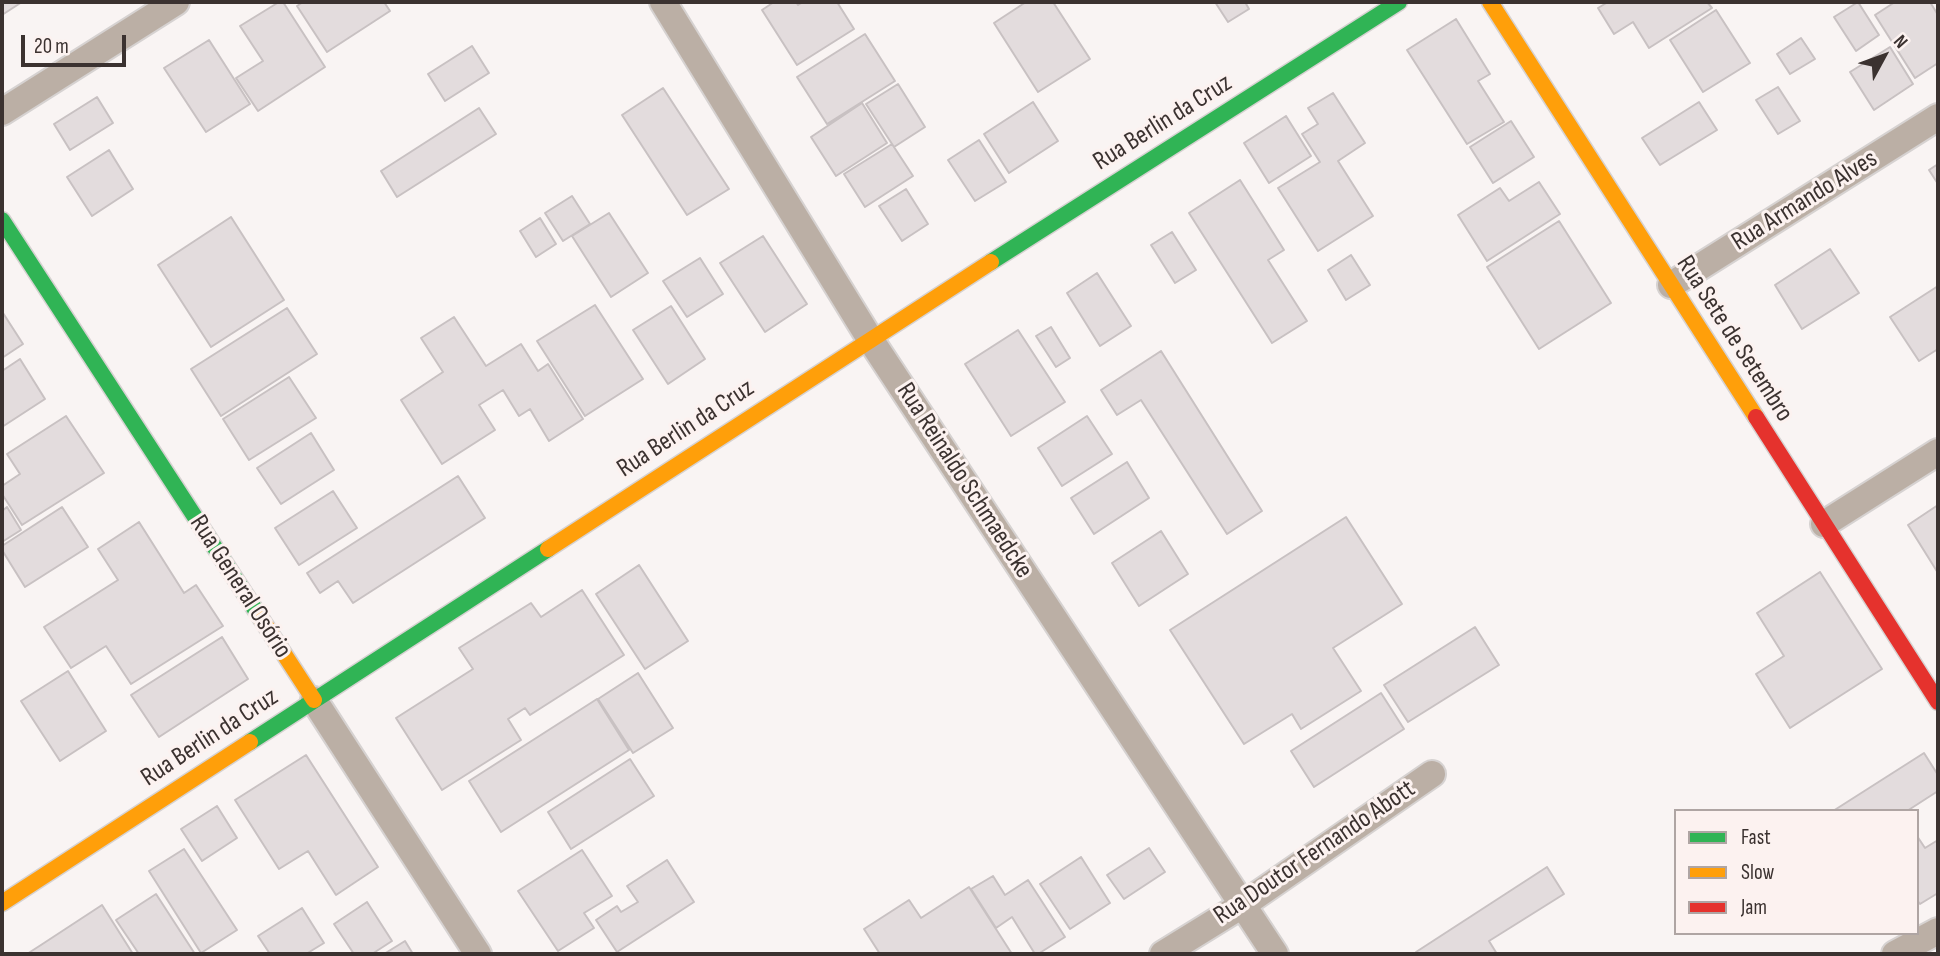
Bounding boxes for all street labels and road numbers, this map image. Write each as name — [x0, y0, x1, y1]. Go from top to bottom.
street label: Rua Berlin da Cruz — [1088, 68, 1238, 178]
street label: Rua Armando Alves — [1726, 144, 1884, 258]
street label: Rua Sete de Setembro — [1669, 250, 1799, 428]
street label: Rua Berlin da Cruz — [612, 373, 760, 485]
street label: Rua Reinaldo Schmaedcke — [889, 377, 1039, 585]
street label: Rua General Osório — [182, 510, 298, 664]
street label: Rua Berlin da Cruz — [136, 682, 284, 794]
street label: Rua Doutor Fernando Abott — [1208, 774, 1422, 932]

